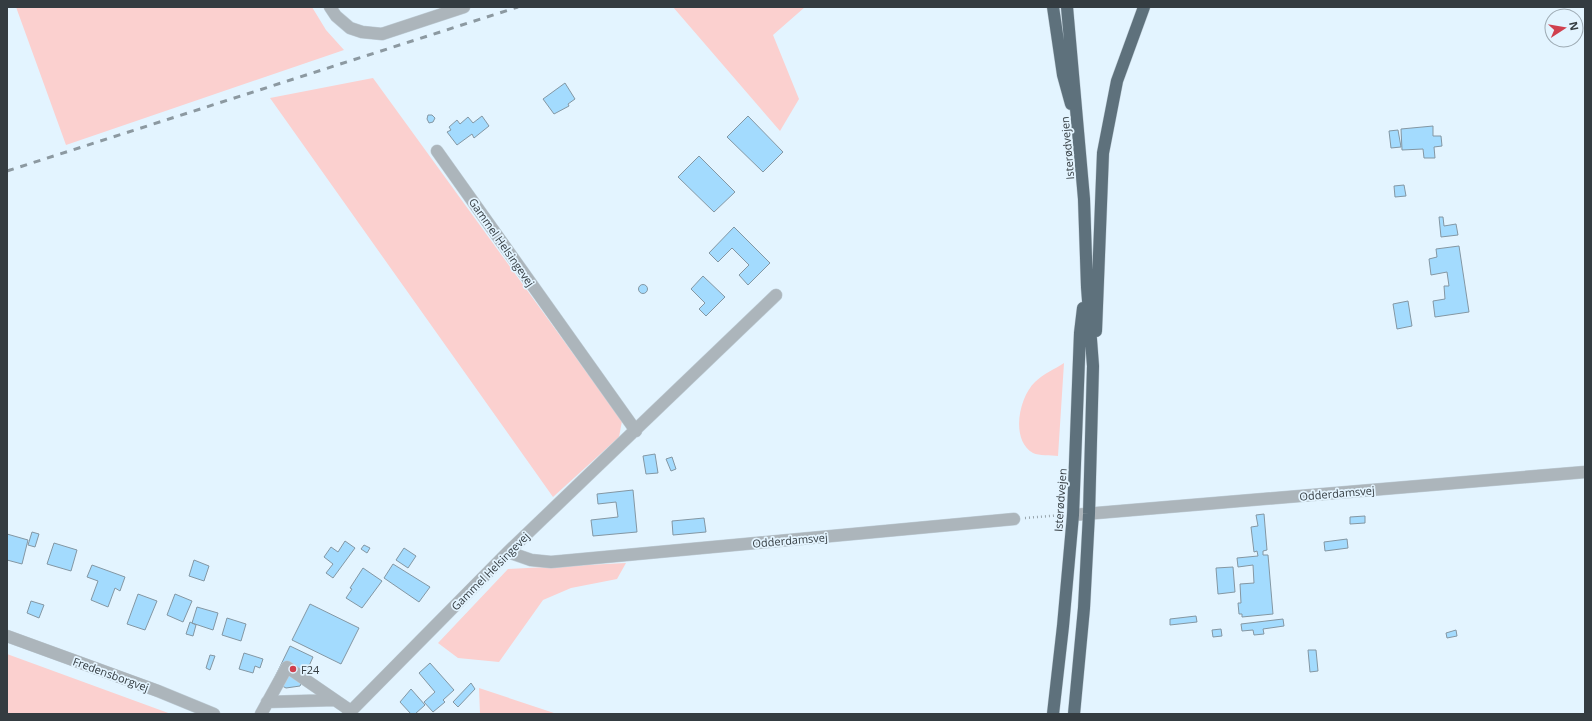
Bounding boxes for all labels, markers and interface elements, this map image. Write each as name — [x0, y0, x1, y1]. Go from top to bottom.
north arrow — [1544, 8, 1584, 48]
text: N — [1566, 20, 1583, 32]
street label: Isterødvejen — [1057, 116, 1077, 180]
street label: Gammel Helsingevej — [466, 195, 538, 289]
street label: Isterødvejen — [1050, 468, 1070, 532]
street label: Odderdamsvej — [1299, 482, 1375, 504]
street label: Gammel Helsingevej — [448, 529, 532, 613]
street label: Odderdamsvej — [752, 529, 828, 551]
street label: Fredensborgvej — [71, 653, 151, 695]
place label: F24 — [301, 662, 320, 677]
marker: F24 — [288, 664, 298, 674]

